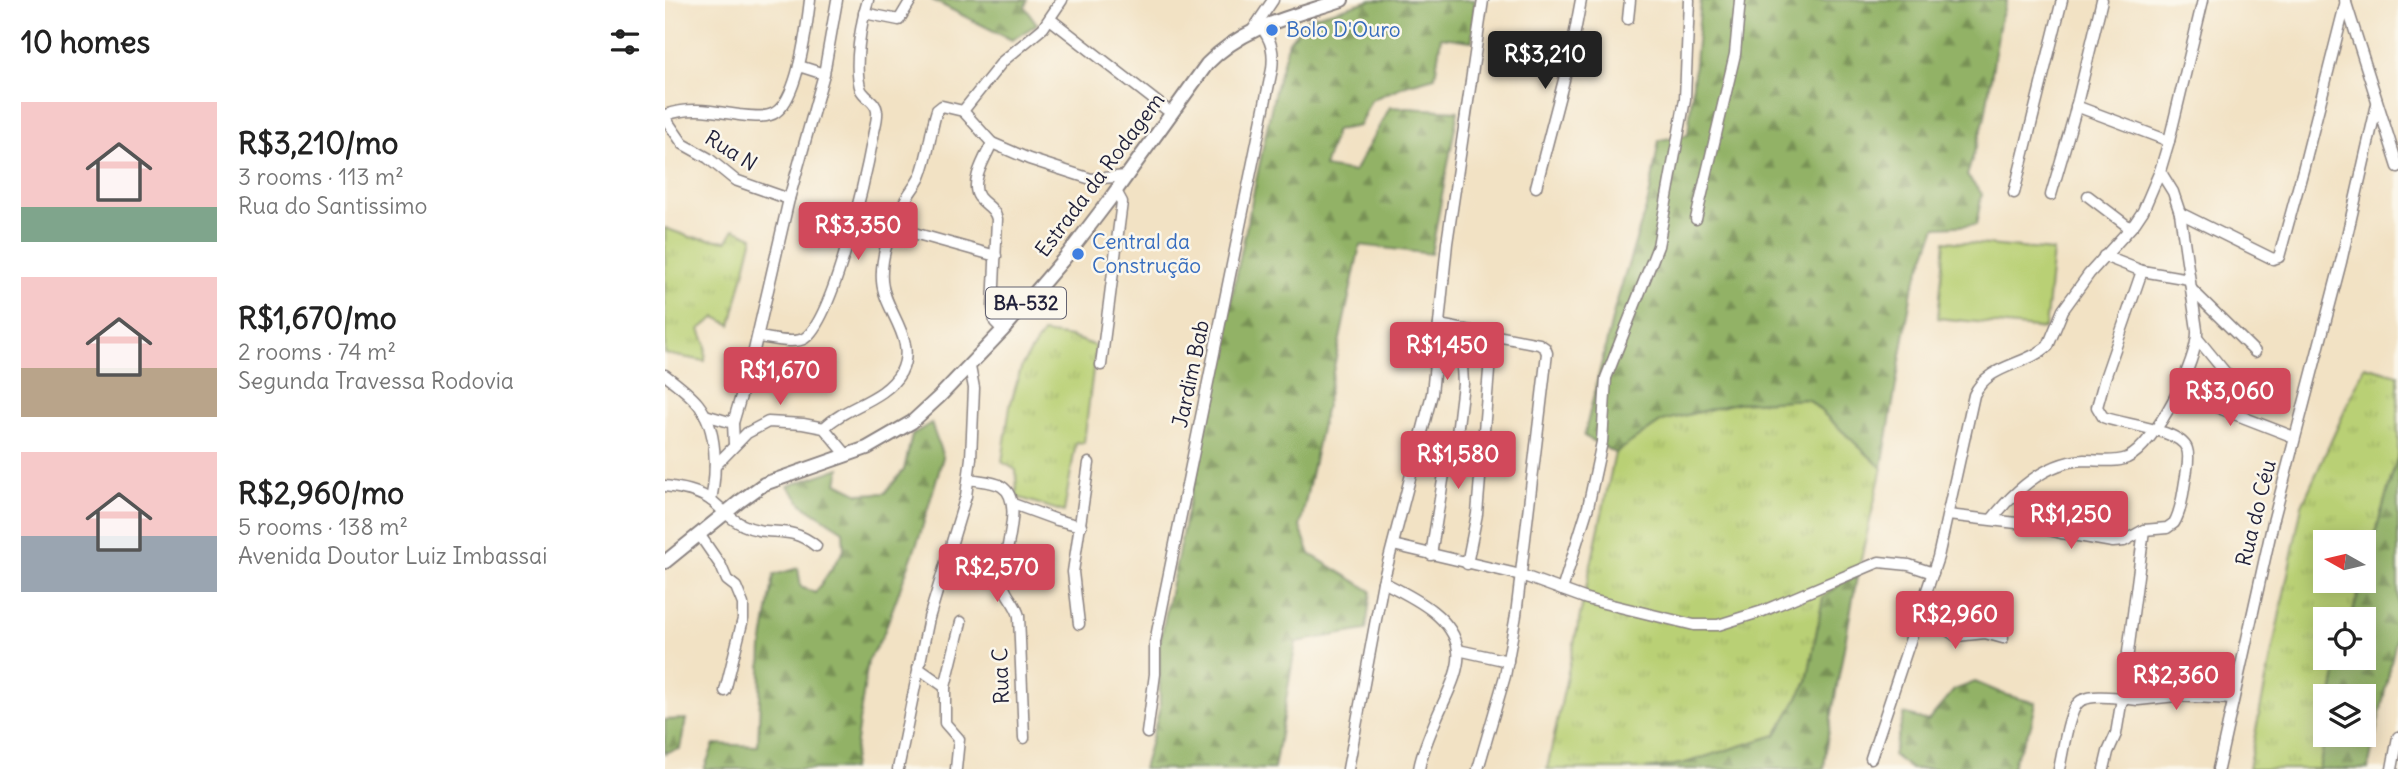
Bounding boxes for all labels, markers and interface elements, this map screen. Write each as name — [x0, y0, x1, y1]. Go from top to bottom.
place label: Bolo D'Ouro — [1286, 16, 1401, 43]
marker: Bolo D'Ouro — [1264, 22, 1280, 38]
text: 10 homes — [21, 23, 150, 61]
icon: filters — [606, 23, 644, 61]
pin: R$3,210 — [1480, 32, 1610, 91]
text: R$3,210 — [1504, 39, 1586, 68]
street label: Estrada da Rodagem — [1029, 87, 1170, 262]
text: R$3,210/mo — [238, 124, 398, 162]
street label: Rua N — [700, 124, 763, 177]
icon: home — [77, 130, 161, 214]
text: 3 rooms · 113 m² — [238, 162, 404, 191]
text: Rua do Santissimo — [238, 191, 427, 220]
pin: R$3,350 — [793, 202, 923, 262]
text: R$3,350 — [815, 210, 901, 239]
place label: Central da Construção — [1092, 228, 1201, 279]
marker: Central da Construção — [1070, 246, 1086, 262]
road number: BA-532 — [986, 288, 1066, 318]
text: R$1,670/mo — [238, 299, 397, 337]
icon: home — [77, 305, 161, 389]
street label: Jardim Bab — [1166, 318, 1215, 430]
pin: R$1,450 — [1382, 322, 1512, 382]
text: R$1,450 — [1406, 330, 1488, 359]
text: 2 rooms · 74 m² — [238, 337, 396, 366]
pin: R$1,670 — [715, 348, 845, 407]
text: R$1,670 — [740, 355, 820, 384]
text: Segunda Travessa Rodovia — [238, 366, 514, 395]
pin: R$3,060 — [2165, 368, 2295, 428]
text: R$3,060 — [2186, 376, 2274, 405]
pin: R$1,580 — [1393, 432, 1523, 491]
text: R$1,580 — [1417, 439, 1499, 468]
street label: Rua do Céu — [2229, 457, 2282, 569]
text: R$2,960/mo — [238, 474, 404, 512]
icon: home — [77, 480, 161, 564]
pin: R$1,250 — [2006, 491, 2136, 551]
text: R$1,250 — [2030, 499, 2112, 528]
text: 5 rooms · 138 m² — [238, 512, 408, 541]
north arrow — [2313, 530, 2377, 593]
map controls — [2313, 530, 2376, 747]
text: Avenida Doutor Luiz Imbassai — [238, 541, 547, 570]
pin: R$2,570 — [932, 544, 1062, 604]
text: R$2,570 — [955, 552, 1039, 581]
pin: R$2,960 — [1890, 592, 2020, 651]
text: R$2,960 — [1912, 599, 1998, 628]
button: locate — [2313, 607, 2376, 670]
street label: Rua C — [986, 647, 1015, 705]
pin: R$2,360 — [2111, 652, 2241, 712]
text: R$2,360 — [2133, 660, 2219, 689]
button: layers — [2313, 684, 2376, 747]

